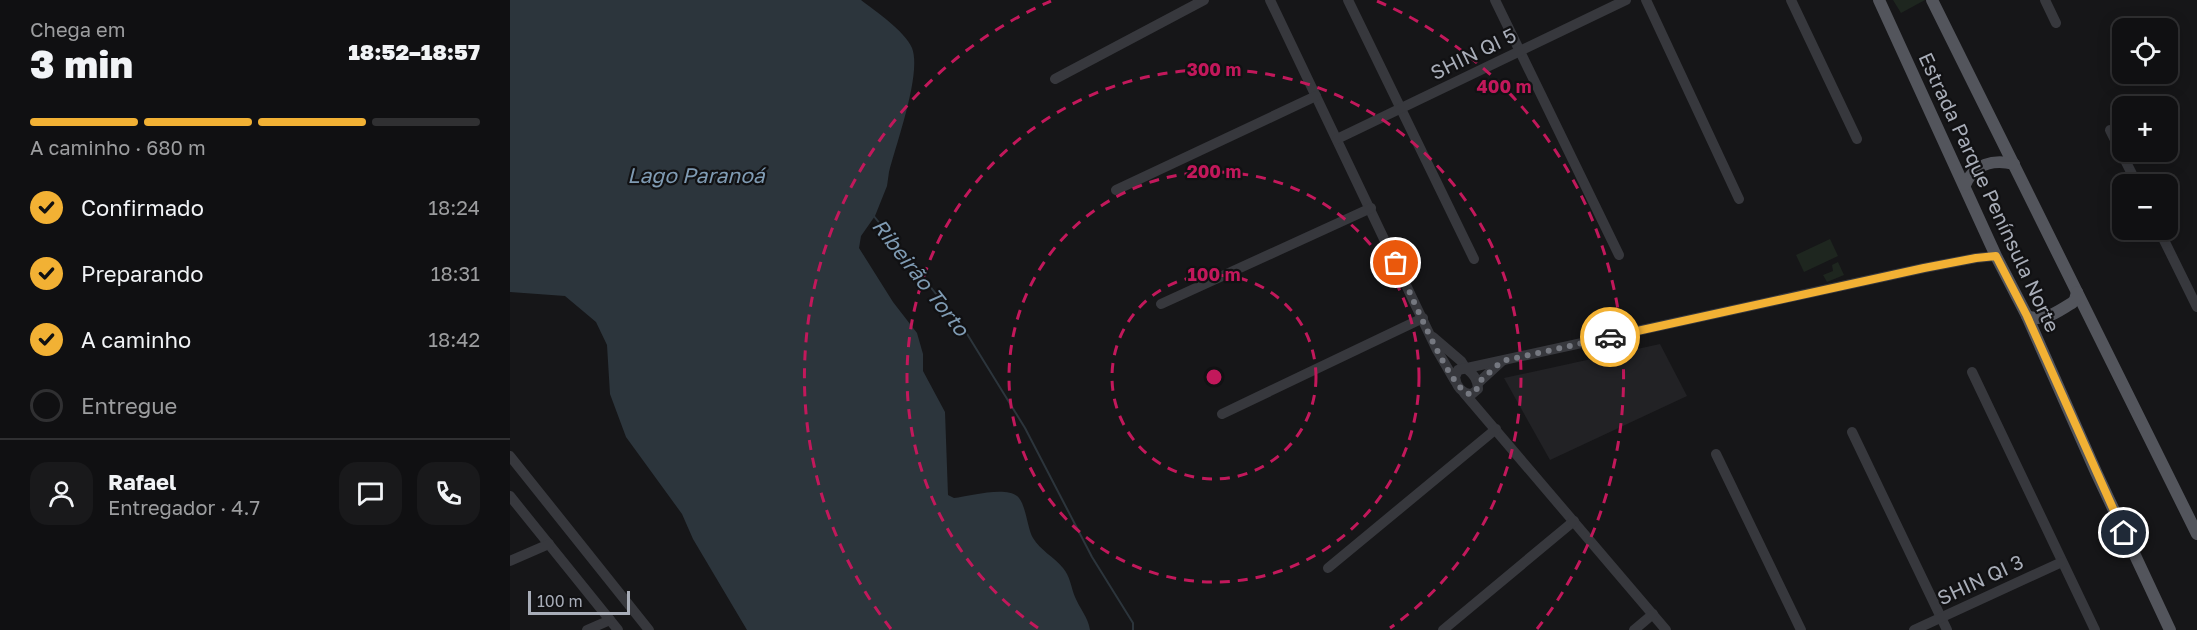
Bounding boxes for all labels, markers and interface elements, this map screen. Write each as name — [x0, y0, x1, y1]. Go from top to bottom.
text: Chega em — [30, 17, 125, 41]
map controls — [2112, 18, 2178, 240]
button: locate — [2112, 18, 2178, 84]
street label: SHIN QI 5 — [1426, 22, 1520, 84]
text: 18:52–18:57 — [348, 38, 480, 65]
text: 3 min — [30, 40, 133, 87]
street label: Estrada Parque Península Norte — [1914, 48, 2066, 336]
text: 300 m — [1187, 58, 1241, 80]
text: 400 m — [1477, 75, 1531, 97]
button: + — [2112, 96, 2178, 162]
text: A caminho · 680 m — [30, 135, 206, 159]
text: 200 m — [1187, 160, 1241, 182]
water label: Lago Paranoá — [627, 162, 767, 188]
button: − — [2112, 174, 2178, 240]
icon: check — [30, 191, 63, 224]
text: Confirmado — [81, 194, 204, 221]
text: 18:24 — [428, 195, 480, 219]
water label: Ribeirão Torto — [867, 213, 976, 342]
pin — [1370, 237, 1421, 288]
icon: bag — [1379, 246, 1412, 279]
icon: check — [30, 257, 63, 290]
text: Preparando — [81, 260, 204, 287]
text: 18:31 — [431, 261, 480, 285]
text: 100 m — [1188, 263, 1240, 285]
courier — [1580, 307, 1640, 367]
icon: car — [1594, 321, 1627, 354]
icon: check — [30, 323, 63, 356]
text: A caminho — [81, 326, 191, 353]
text: 18:42 — [428, 327, 480, 351]
centre of rings — [1204, 367, 1224, 387]
text: Entregue — [81, 392, 177, 419]
button: person — [30, 462, 93, 525]
button: chat — [339, 462, 402, 525]
button: phone — [417, 462, 480, 525]
text: Rafael — [108, 468, 176, 495]
text: Entregador · 4.7 — [108, 495, 260, 519]
pin — [2098, 507, 2149, 558]
icon: home — [2107, 516, 2140, 549]
street label: SHIN QI 3 — [1933, 549, 2027, 609]
scale bar — [528, 588, 630, 616]
text: 100 m — [537, 591, 583, 611]

